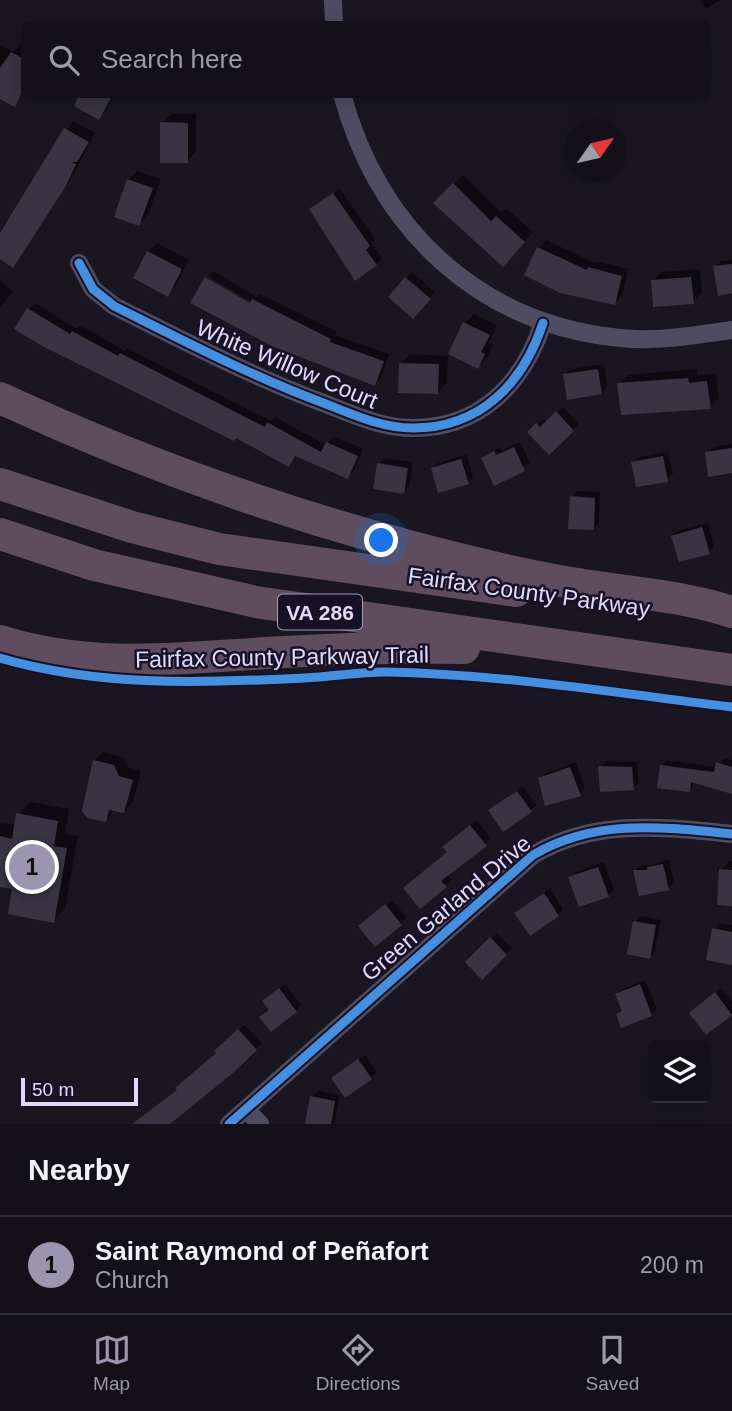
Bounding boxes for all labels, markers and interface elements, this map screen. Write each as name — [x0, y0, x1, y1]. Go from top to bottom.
search box — [21, 21, 711, 98]
icon: search — [45, 41, 83, 79]
text: Search here — [101, 44, 243, 74]
north arrow — [564, 119, 627, 182]
street label: White Willow Court — [193, 314, 382, 414]
your location — [364, 523, 398, 557]
street label: Fairfax County Parkway — [406, 562, 652, 622]
road number: VA 286 — [278, 594, 362, 630]
street label: Fairfax County Parkway Trail — [135, 641, 429, 673]
street label: Green Garland Drive — [356, 830, 536, 986]
pin: 1 — [9, 841, 55, 893]
map controls — [648, 1040, 711, 1103]
button: layers — [648, 1040, 711, 1103]
scale bar — [21, 1075, 138, 1107]
text: 50 m — [32, 1079, 74, 1100]
text: Nearby — [28, 1153, 130, 1186]
text: Saint Raymond of Peñafort — [95, 1236, 429, 1266]
text: 1 — [45, 1252, 57, 1278]
text: 200 m — [640, 1252, 704, 1278]
text: Church — [95, 1267, 169, 1293]
tab: Map — [93, 1331, 131, 1395]
tab: Directions — [316, 1331, 400, 1395]
tab: Saved — [585, 1331, 639, 1395]

